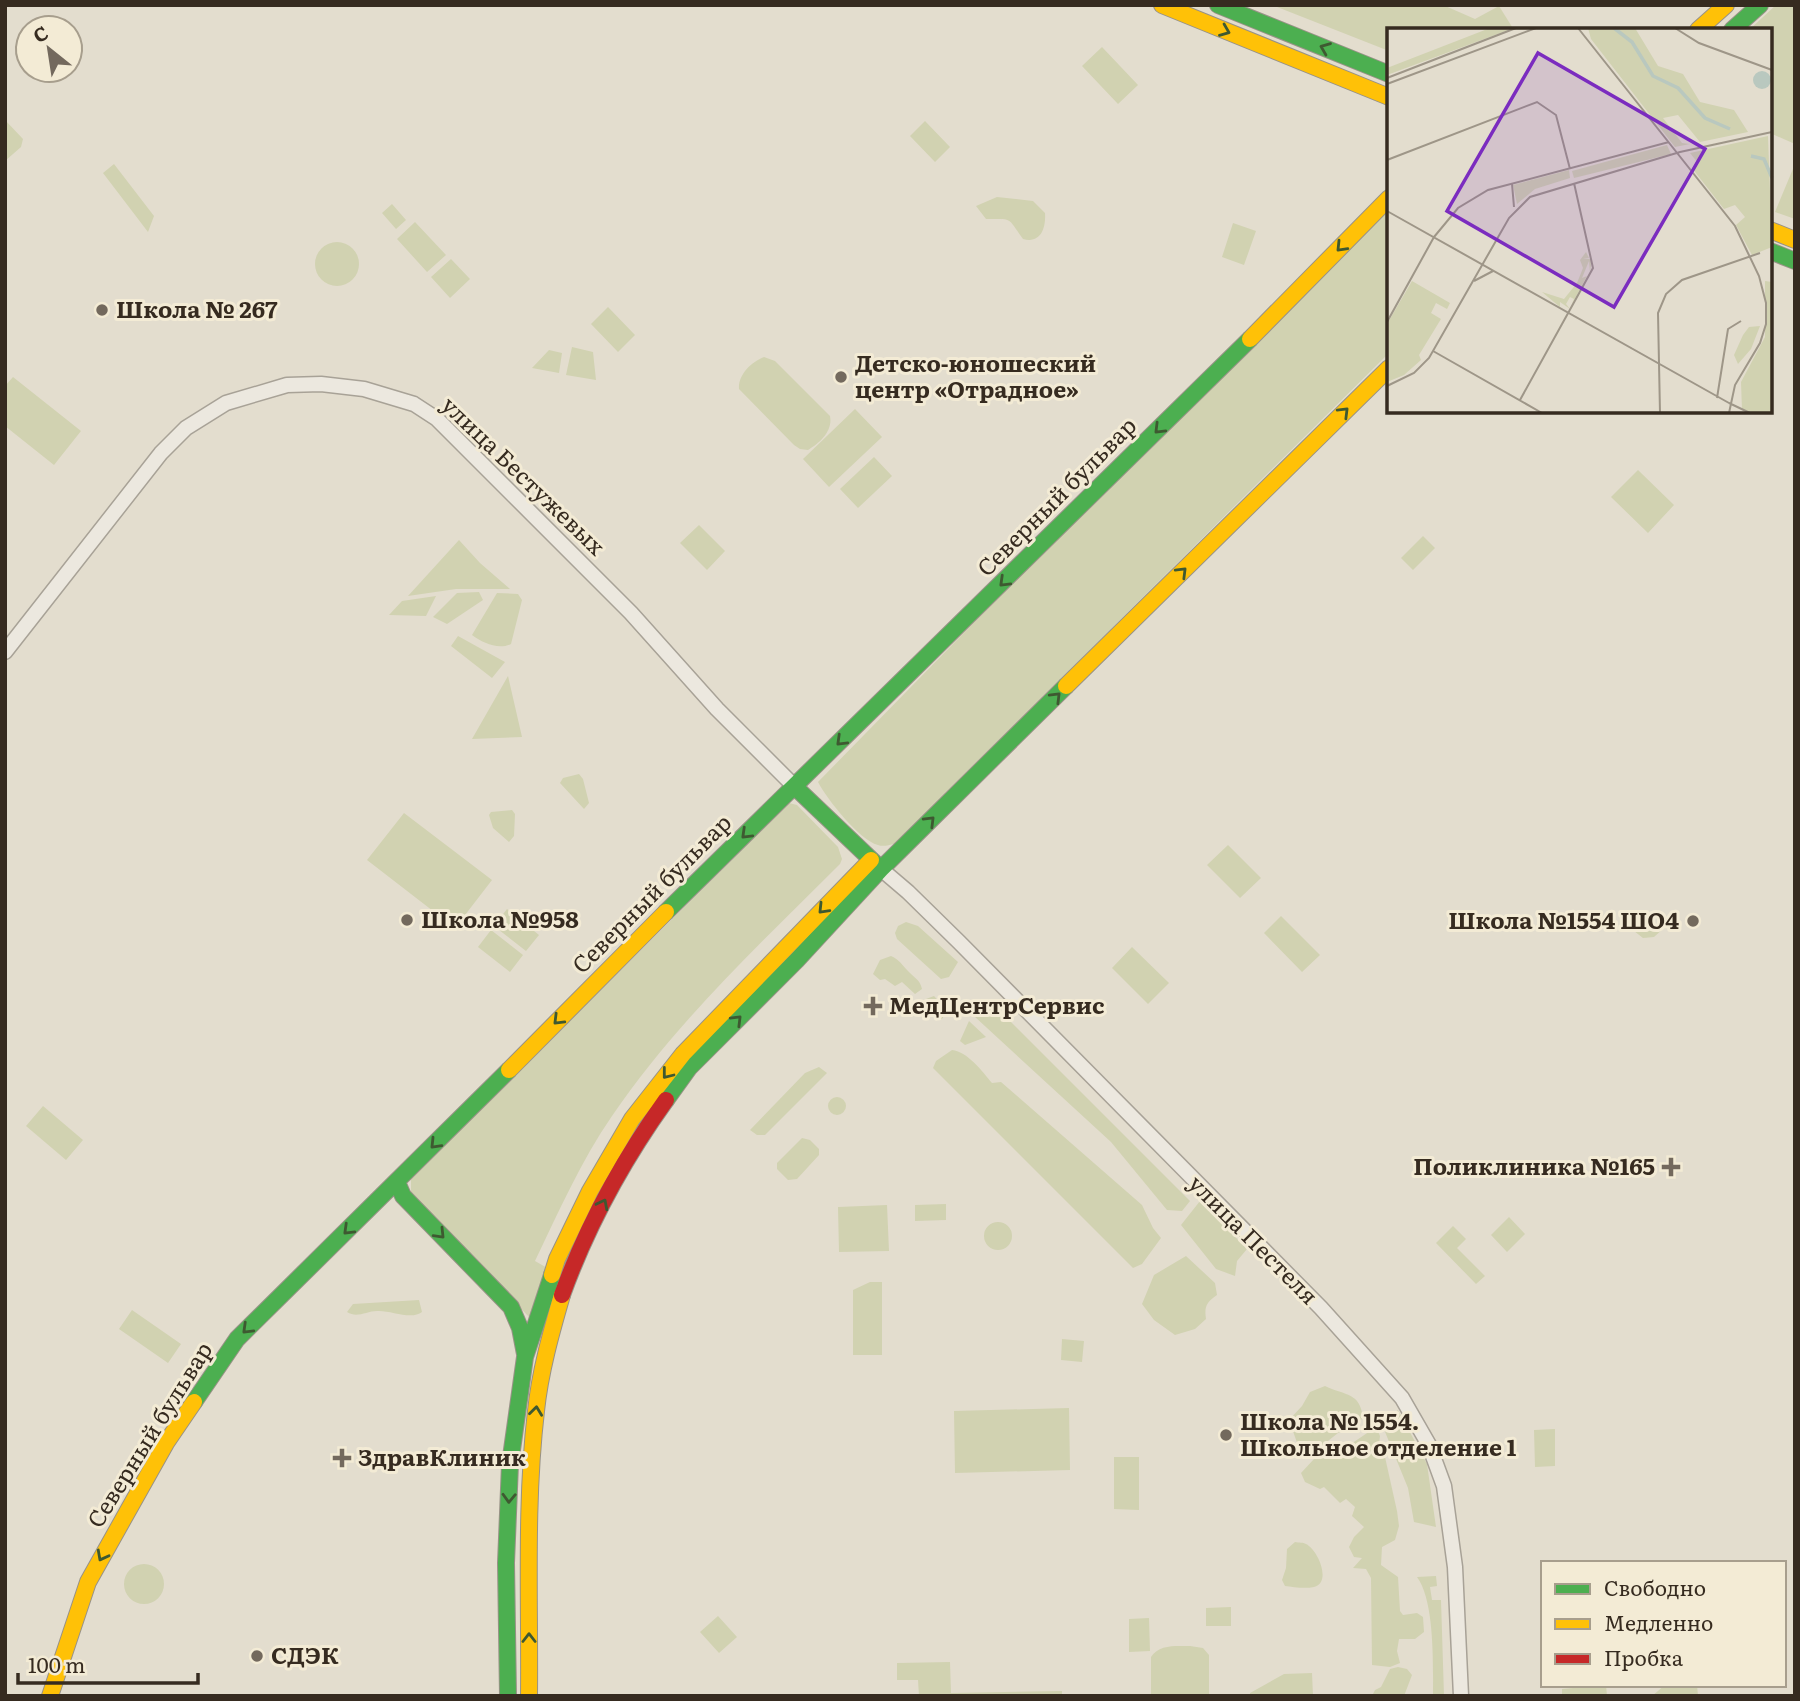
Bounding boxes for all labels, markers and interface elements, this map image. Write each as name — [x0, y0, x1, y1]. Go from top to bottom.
north arrow — [14, 14, 84, 84]
text: С — [27, 18, 53, 49]
one-way arrow — [1218, 23, 1231, 37]
inset map — [1387, 28, 1772, 413]
one-way arrow — [1320, 43, 1332, 57]
one-way arrow — [1337, 239, 1349, 251]
place label: Школа № 267 — [116, 291, 278, 325]
marker: Школа № 267 — [94, 302, 110, 318]
place label: Детско-юношеский центр «Отрадное» — [855, 345, 1096, 405]
marker: Детско-юношеский центр «Отрадное» — [833, 369, 849, 385]
street label: улица Бестужевых — [435, 387, 614, 562]
one-way arrow — [1336, 407, 1349, 420]
street label: Северный бульвар — [968, 408, 1143, 583]
one-way arrow — [1154, 420, 1167, 433]
one-way arrow — [1174, 567, 1187, 580]
one-way arrow — [999, 573, 1012, 586]
one-way arrow — [1047, 692, 1060, 705]
one-way arrow — [836, 732, 849, 745]
street label: Северный бульвар — [563, 805, 738, 980]
one-way arrow — [921, 817, 934, 830]
one-way arrow — [741, 826, 754, 839]
one-way arrow — [819, 900, 832, 913]
place label: Школа №958 — [421, 901, 579, 935]
place label: Школа №1554 ШО4 — [1448, 902, 1679, 936]
marker: Школа №958 — [399, 912, 415, 928]
marker: Школа №1554 ШО4 — [1685, 913, 1701, 929]
place label: МедЦентрСервис — [889, 987, 1105, 1021]
marker: МедЦентрСервис — [863, 996, 883, 1016]
one-way arrow — [553, 1012, 566, 1025]
one-way arrow — [729, 1016, 742, 1029]
one-way arrow — [663, 1066, 676, 1079]
one-way arrow — [430, 1136, 443, 1149]
place label: Поликлиника №165 — [1413, 1148, 1655, 1182]
marker: Поликлиника №165 — [1661, 1157, 1681, 1177]
street label: улица Пестеля — [1182, 1166, 1327, 1311]
one-way arrow — [594, 1199, 608, 1211]
one-way arrow — [343, 1221, 356, 1234]
one-way arrow — [431, 1226, 444, 1239]
one-way arrow — [242, 1321, 255, 1334]
street label: Северный бульвар — [77, 1334, 219, 1533]
place label: Школа № 1554. Школьное отделение 1 — [1240, 1403, 1517, 1463]
one-way arrow — [529, 1405, 544, 1417]
marker: Школа № 1554. Школьное отделение 1 — [1218, 1427, 1234, 1443]
place label: ЗдравКлиник — [358, 1439, 526, 1473]
marker: ЗдравКлиник — [332, 1448, 352, 1468]
one-way arrow — [502, 1492, 517, 1503]
one-way arrow — [97, 1549, 111, 1561]
legend — [1541, 1561, 1786, 1687]
text: Свободно — [1604, 1571, 1706, 1602]
text: Медленно — [1604, 1606, 1713, 1637]
one-way arrow — [521, 1632, 537, 1643]
place label: СДЭК — [271, 1637, 339, 1671]
text: Пробка — [1604, 1641, 1684, 1672]
scale bar — [18, 1642, 198, 1686]
text: 100 m — [28, 1648, 85, 1679]
marker: СДЭК — [249, 1648, 265, 1664]

